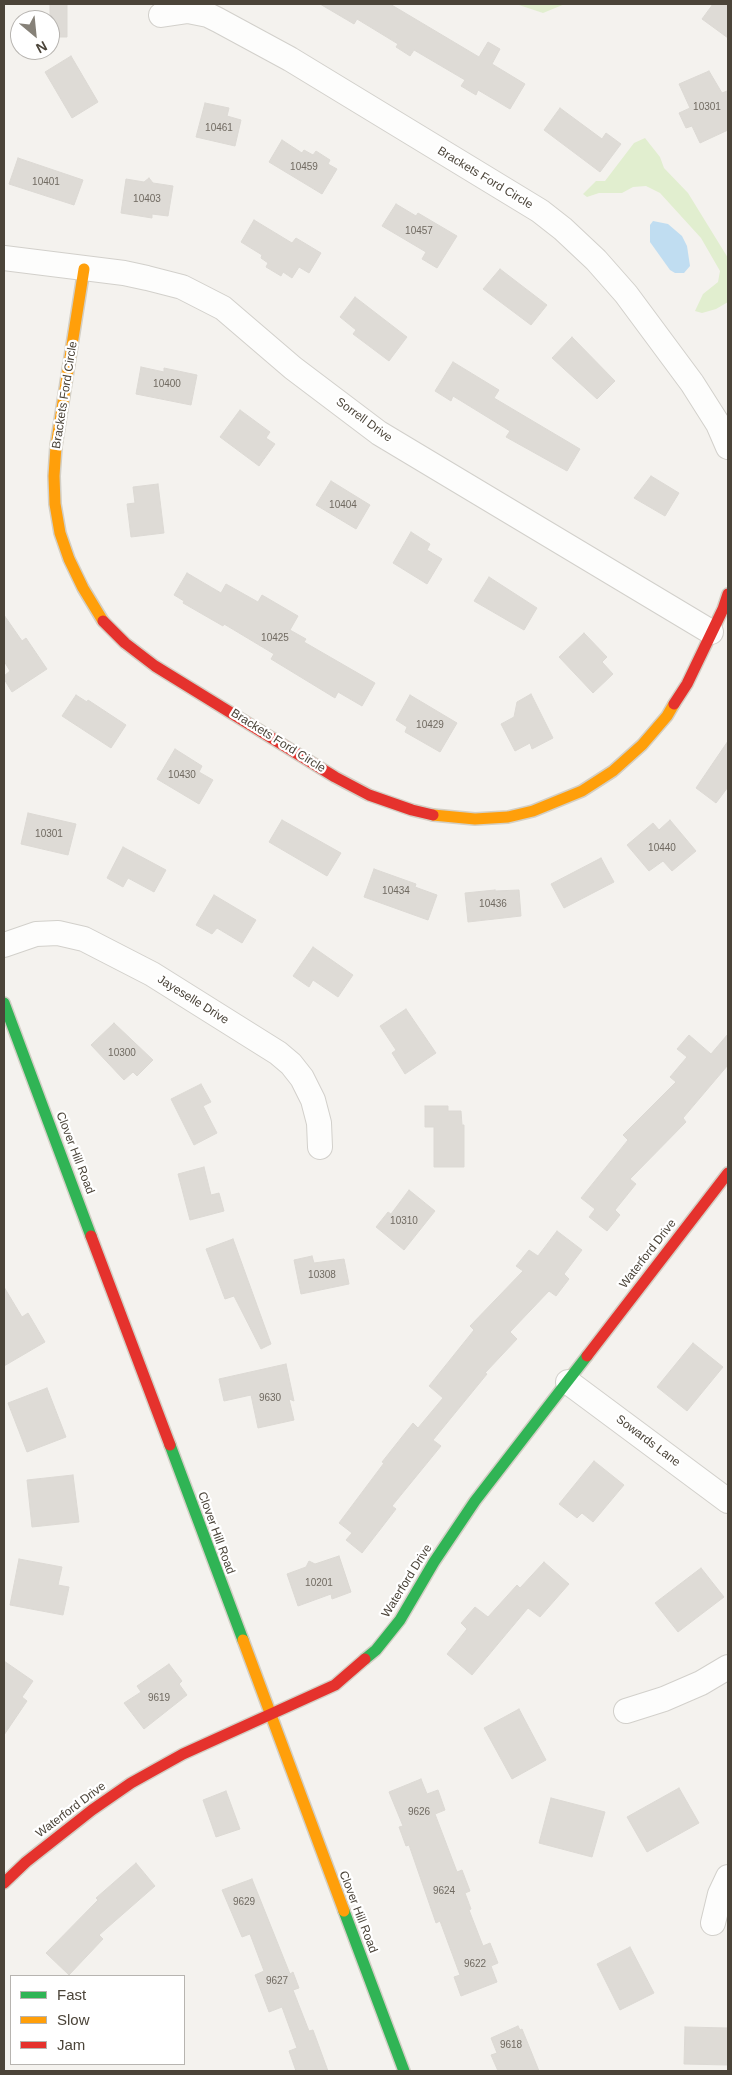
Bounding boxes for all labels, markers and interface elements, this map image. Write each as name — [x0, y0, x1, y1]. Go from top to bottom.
north arrow — [10, 10, 60, 60]
text: N — [33, 38, 50, 57]
house number: 10301 — [693, 101, 721, 113]
house number: 10461 — [205, 122, 233, 134]
street label: Brackets Ford Circle — [435, 144, 535, 212]
house number: 10459 — [290, 161, 318, 173]
house number: 10401 — [32, 176, 60, 188]
house number: 10403 — [133, 193, 161, 205]
house number: 10457 — [405, 225, 433, 237]
street label: Brackets Ford Circle — [49, 340, 81, 450]
house number: 10400 — [153, 378, 181, 390]
street label: Sorrell Drive — [333, 395, 395, 445]
house number: 10404 — [329, 499, 357, 511]
house number: 10425 — [261, 632, 289, 644]
street label: Brackets Ford Circle — [228, 706, 328, 776]
house number: 10429 — [416, 719, 444, 731]
house number: 10430 — [168, 769, 196, 781]
house number: 10301 — [35, 828, 63, 840]
house number: 10440 — [648, 842, 676, 854]
house number: 10434 — [382, 885, 410, 897]
house number: 10436 — [479, 898, 507, 910]
street label: Jayeselle Drive — [155, 972, 231, 1028]
house number: 10300 — [108, 1047, 136, 1059]
street label: Clover Hill Road — [53, 1110, 97, 1196]
house number: 10310 — [390, 1215, 418, 1227]
street label: Waterford Drive — [617, 1217, 679, 1291]
house number: 10308 — [308, 1269, 336, 1281]
house number: 9630 — [259, 1392, 281, 1404]
street label: Sowards Lane — [613, 1412, 683, 1470]
street label: Clover Hill Road — [194, 1490, 238, 1576]
street label: Waterford Drive — [379, 1542, 435, 1620]
house number: 10201 — [305, 1577, 333, 1589]
house number: 9619 — [148, 1692, 170, 1704]
street label: Waterford Drive — [33, 1779, 109, 1841]
house number: 9626 — [408, 1806, 430, 1818]
street label: Clover Hill Road — [336, 1869, 380, 1955]
house number: 9624 — [433, 1885, 455, 1897]
house number: 9629 — [233, 1896, 255, 1908]
house number: 9622 — [464, 1958, 486, 1970]
legend — [10, 1975, 185, 2065]
house number: 9627 — [266, 1975, 288, 1987]
text: Fast — [57, 1986, 86, 2003]
text: Slow — [57, 2011, 90, 2028]
text: Jam — [57, 2036, 85, 2053]
house number: 9618 — [500, 2039, 522, 2051]

